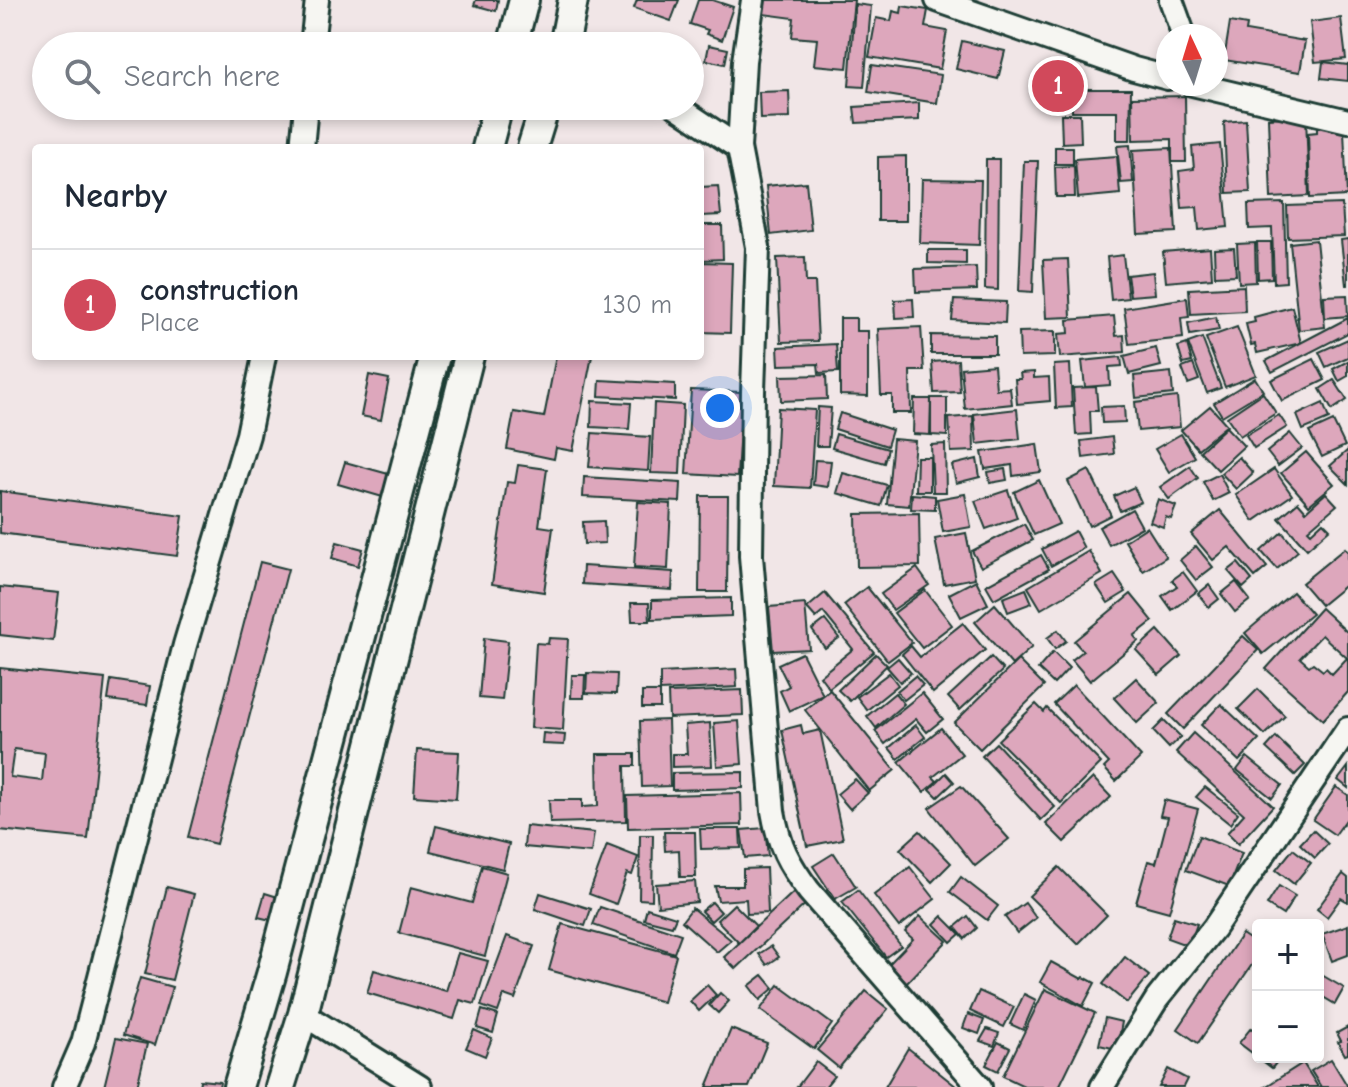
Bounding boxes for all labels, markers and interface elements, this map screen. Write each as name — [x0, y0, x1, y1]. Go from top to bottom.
north arrow — [1156, 24, 1228, 96]
search box — [32, 32, 704, 120]
icon: search — [60, 54, 104, 98]
pin: 1 — [1032, 56, 1084, 116]
text: Search here — [124, 59, 280, 94]
text: Nearby — [64, 176, 167, 216]
text: construction — [140, 273, 299, 308]
text: 1 — [85, 290, 95, 320]
text: 130 m — [603, 290, 672, 320]
text: Place — [140, 308, 199, 338]
your location — [700, 388, 740, 428]
map controls — [1252, 919, 1324, 1063]
button: + — [1252, 919, 1324, 991]
button: − — [1252, 991, 1324, 1063]

